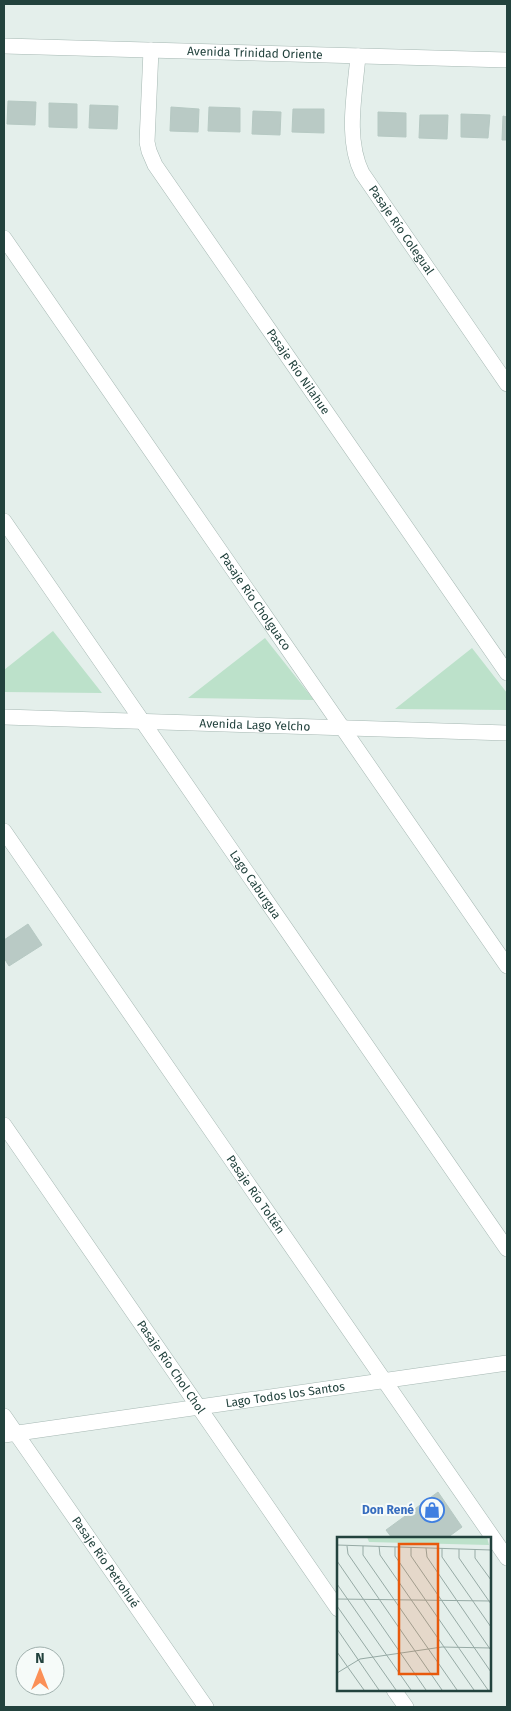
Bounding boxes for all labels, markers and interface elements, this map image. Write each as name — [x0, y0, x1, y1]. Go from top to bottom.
street label: Avenida Trinidad Oriente — [187, 44, 323, 62]
street label: Pasaje Río Colegual — [366, 183, 437, 278]
street label: Pasaje Río Nilahue — [264, 326, 333, 417]
street label: Pasaje Río Cholguaco — [217, 550, 294, 653]
street label: Avenida Lago Yelcho — [199, 716, 311, 734]
street label: Lago Caburgua — [227, 848, 284, 921]
street label: Pasaje Río Toltén — [223, 1152, 288, 1236]
street label: Pasaje Río Chol Chol — [134, 1318, 208, 1417]
street label: Lago Todos los Santos — [225, 1379, 346, 1410]
shop icon: Don René — [419, 1497, 445, 1523]
place label: Don René — [362, 1503, 414, 1517]
street label: Pasaje Río Petrohué — [69, 1514, 142, 1611]
inset map — [337, 1537, 491, 1691]
north arrow — [15, 1646, 65, 1696]
text: N — [35, 1650, 45, 1667]

